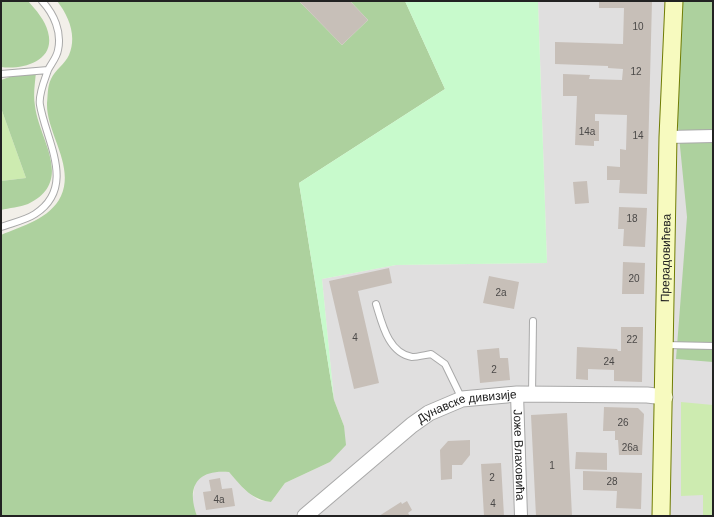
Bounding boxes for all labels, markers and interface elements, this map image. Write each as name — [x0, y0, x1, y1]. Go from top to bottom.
house number: 10 — [632, 21, 644, 32]
house number: 12 — [630, 66, 642, 77]
house number: 14a — [579, 126, 596, 137]
house number: 14 — [632, 130, 644, 141]
house number: 18 — [626, 213, 638, 224]
street label: Прерадовићева — [658, 213, 674, 302]
house number: 20 — [628, 273, 640, 284]
house number: 2a — [495, 287, 507, 298]
house number: 4 — [352, 332, 358, 343]
house number: 22 — [626, 334, 638, 345]
house number: 24 — [603, 356, 615, 367]
house number: 2 — [491, 364, 497, 375]
street label: Дунавске дивизије — [414, 387, 517, 426]
street label: Јоже Влаховића — [511, 409, 528, 501]
house number: 26 — [617, 417, 629, 428]
house number: 26a — [622, 442, 639, 453]
house number: 1 — [549, 460, 555, 471]
house number: 2 — [489, 472, 495, 483]
house number: 28 — [606, 476, 618, 487]
house number: 4a — [213, 494, 225, 505]
house number: 4 — [490, 498, 496, 509]

